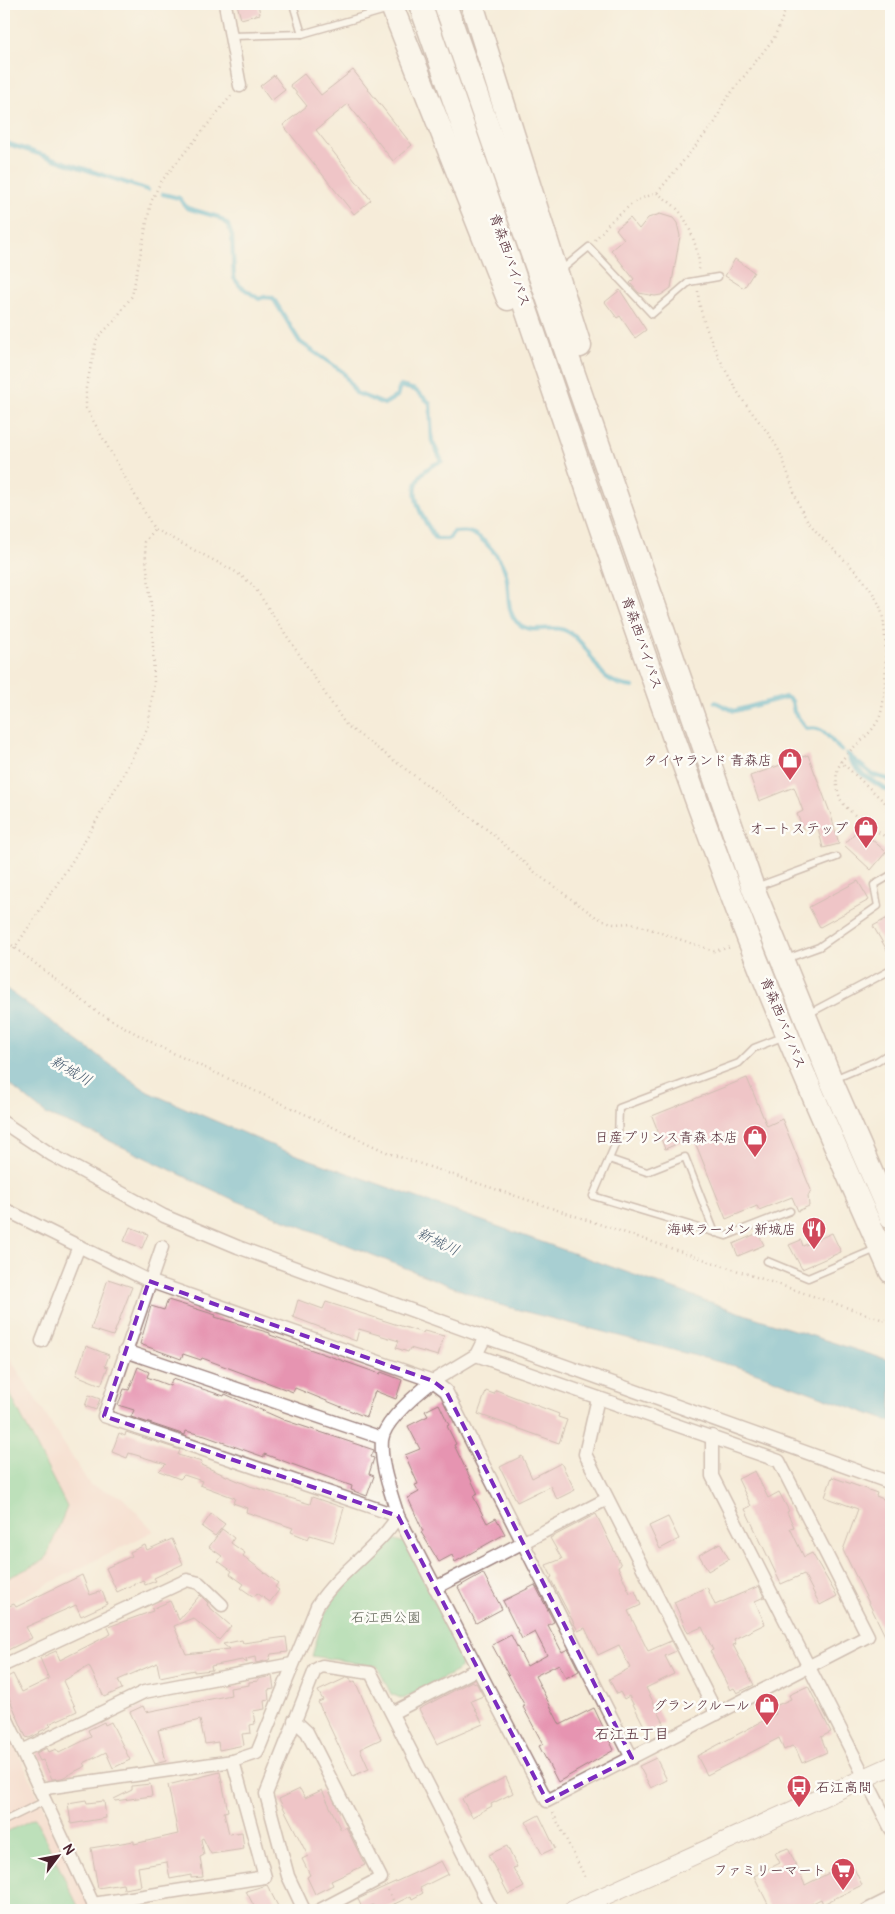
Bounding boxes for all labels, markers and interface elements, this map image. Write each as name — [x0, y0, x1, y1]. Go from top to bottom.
street label: 青森西バイパス — [486, 211, 534, 309]
street label: 青森西バイパス — [618, 594, 666, 692]
shop icon: タイヤランド 青森店 — [777, 747, 803, 781]
place label: タイヤランド 青森店 — [644, 752, 772, 769]
shop icon: オートステップ — [853, 815, 879, 849]
place label: オートステップ — [749, 820, 848, 837]
street label: 青森西バイパス — [757, 975, 809, 1071]
water label: 新城川 — [47, 1052, 95, 1090]
shop icon: 日産プリンス青森 本店 — [742, 1124, 768, 1158]
place label: 日産プリンス青森 本店 — [595, 1129, 738, 1146]
restaurant icon: 海峡ラーメン 新城店 — [801, 1216, 827, 1250]
place label: 海峡ラーメン 新城店 — [667, 1221, 796, 1238]
water label: 新城川 — [414, 1224, 462, 1260]
park label: 石江西公園 — [351, 1609, 421, 1626]
shop icon: グランクルール — [754, 1692, 780, 1726]
place label: グランクルール — [653, 1697, 750, 1714]
district label: 石江五丁目 — [594, 1725, 670, 1744]
bus stop icon: 石江高間 — [786, 1774, 812, 1808]
place label: 石江高間 — [816, 1779, 872, 1796]
north arrow — [32, 1832, 82, 1882]
text: N — [59, 1841, 78, 1858]
supermarket icon: ファミリーマート — [830, 1857, 856, 1891]
place label: ファミリーマート — [714, 1862, 826, 1879]

